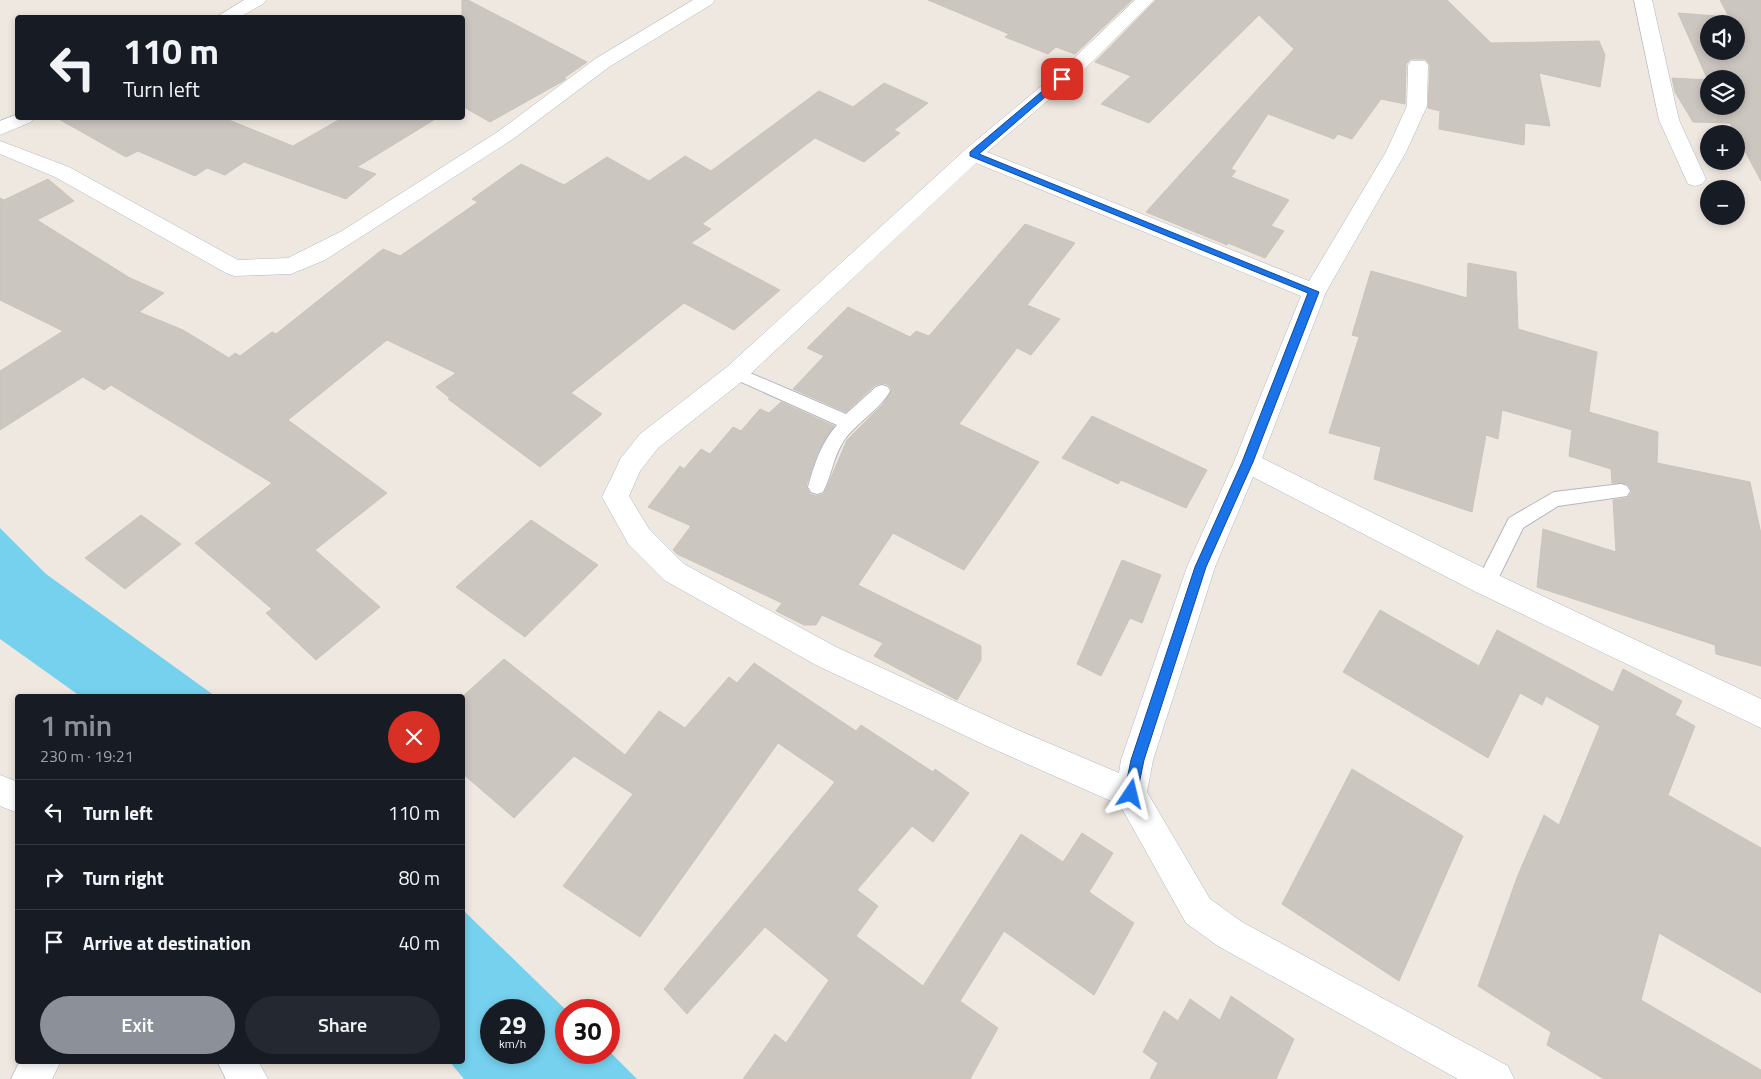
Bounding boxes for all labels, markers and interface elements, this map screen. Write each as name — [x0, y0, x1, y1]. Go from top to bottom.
map controls — [1700, 15, 1745, 225]
button: sound — [1700, 15, 1745, 60]
text: 110 m — [123, 24, 219, 78]
icon: left — [40, 35, 105, 100]
pin — [1041, 58, 1083, 100]
icon: arrive — [1048, 65, 1076, 93]
button: layers — [1700, 70, 1745, 115]
text: Turn left — [123, 72, 200, 106]
button: + — [1700, 125, 1745, 170]
button: − — [1700, 180, 1745, 225]
text: 1 min — [40, 702, 112, 748]
button: close — [388, 711, 440, 763]
text: 230 m · 19:21 — [40, 744, 134, 768]
position arrow — [1104, 767, 1156, 819]
icon: left — [40, 798, 68, 826]
text: Turn left — [83, 798, 153, 827]
text: 110 m — [388, 798, 440, 827]
icon: right — [40, 863, 68, 891]
text: Turn right — [83, 863, 164, 892]
text: 80 m — [399, 863, 440, 892]
icon: arrive — [40, 928, 68, 956]
text: Arrive at destination — [83, 928, 251, 957]
text: 40 m — [399, 928, 440, 957]
button: Exit — [40, 996, 235, 1054]
button: Share — [245, 996, 440, 1054]
speed limit sign: 30 — [555, 999, 620, 1064]
text: 29 — [498, 1006, 527, 1044]
text: km/h — [499, 1034, 526, 1053]

